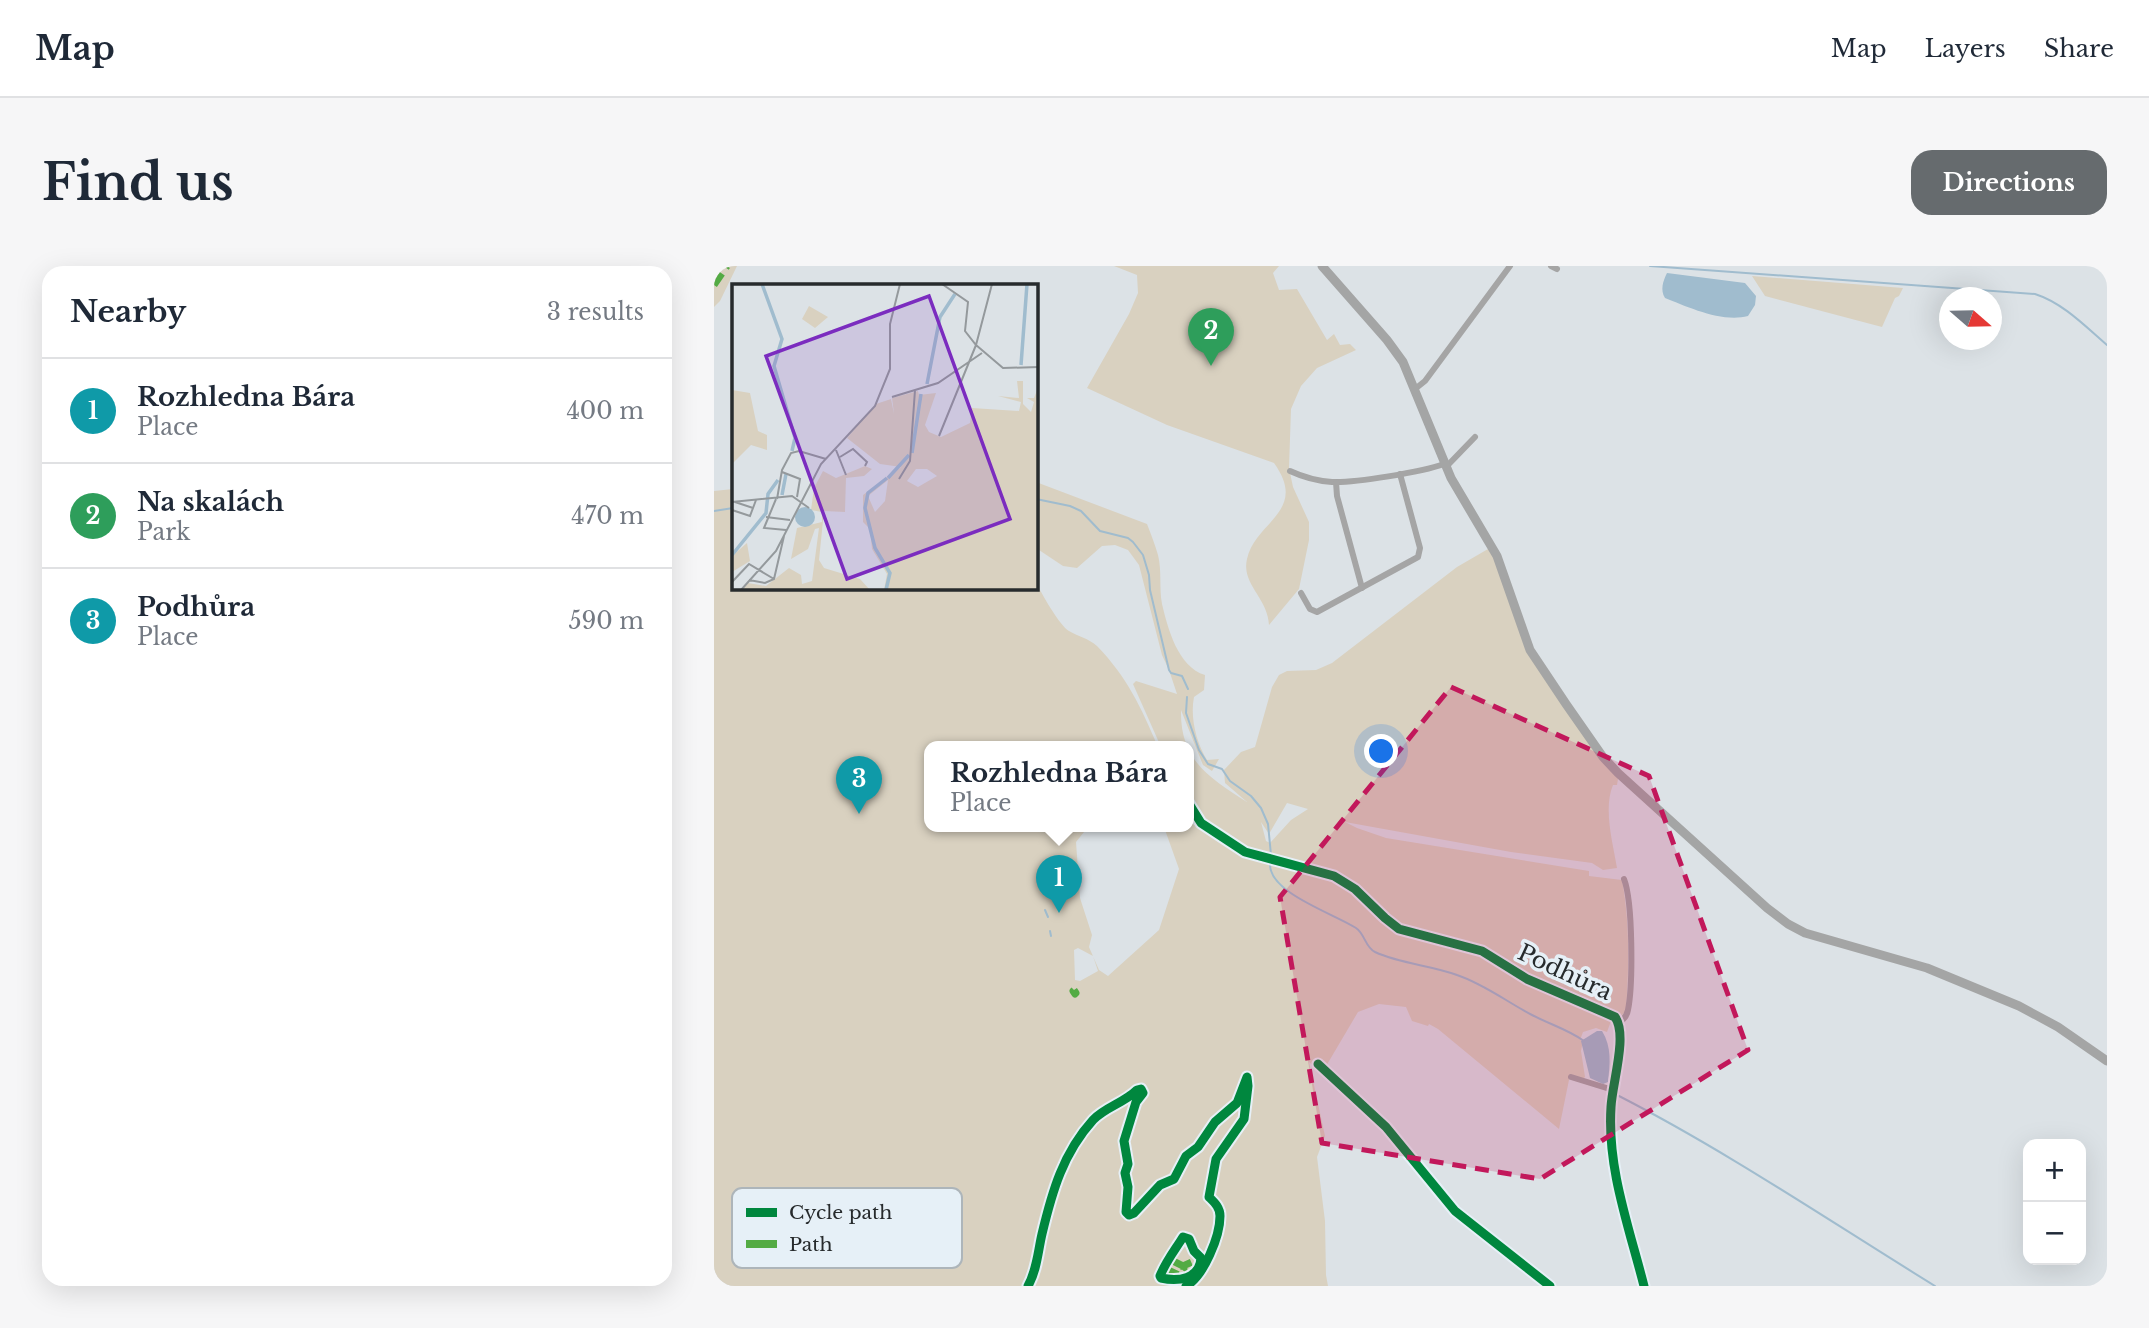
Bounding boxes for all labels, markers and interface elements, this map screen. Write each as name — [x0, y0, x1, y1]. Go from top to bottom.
text: Map — [35, 28, 115, 69]
text: Map — [1831, 34, 1887, 63]
text: Layers — [1925, 34, 2006, 63]
text: Share — [2044, 34, 2114, 63]
button: Directions — [1911, 150, 2107, 215]
text: Find us — [42, 152, 234, 213]
inset map — [732, 284, 1038, 590]
north arrow — [1939, 287, 2002, 350]
text: Nearby — [70, 293, 186, 330]
text: 3 results — [547, 298, 644, 326]
pin: 2 — [1188, 308, 1234, 366]
text: Rozhledna Bára — [137, 381, 355, 413]
text: 1 — [88, 397, 98, 425]
text: 400 m — [566, 397, 644, 425]
text: Place — [137, 413, 199, 441]
text: Na skalách — [137, 486, 284, 518]
text: 2 — [86, 502, 100, 530]
text: 470 m — [571, 502, 644, 530]
text: Park — [137, 518, 190, 546]
text: Podhůra — [137, 591, 255, 623]
text: 3 — [86, 607, 100, 635]
text: 590 m — [568, 607, 644, 635]
text: Place — [137, 623, 199, 651]
your location — [1364, 734, 1398, 768]
popup — [924, 741, 1194, 832]
pin: 3 — [836, 756, 882, 814]
text: Rozhledna Bára — [950, 757, 1168, 789]
text: Place — [950, 789, 1012, 817]
pin: 1 — [1036, 855, 1082, 913]
street label: Podhůra — [1513, 938, 1617, 1006]
map controls — [2023, 1139, 2086, 1265]
button: + — [2023, 1139, 2086, 1202]
legend — [732, 1188, 962, 1268]
text: Cycle path — [789, 1201, 892, 1224]
button: − — [2023, 1202, 2086, 1265]
text: Path — [789, 1233, 833, 1256]

